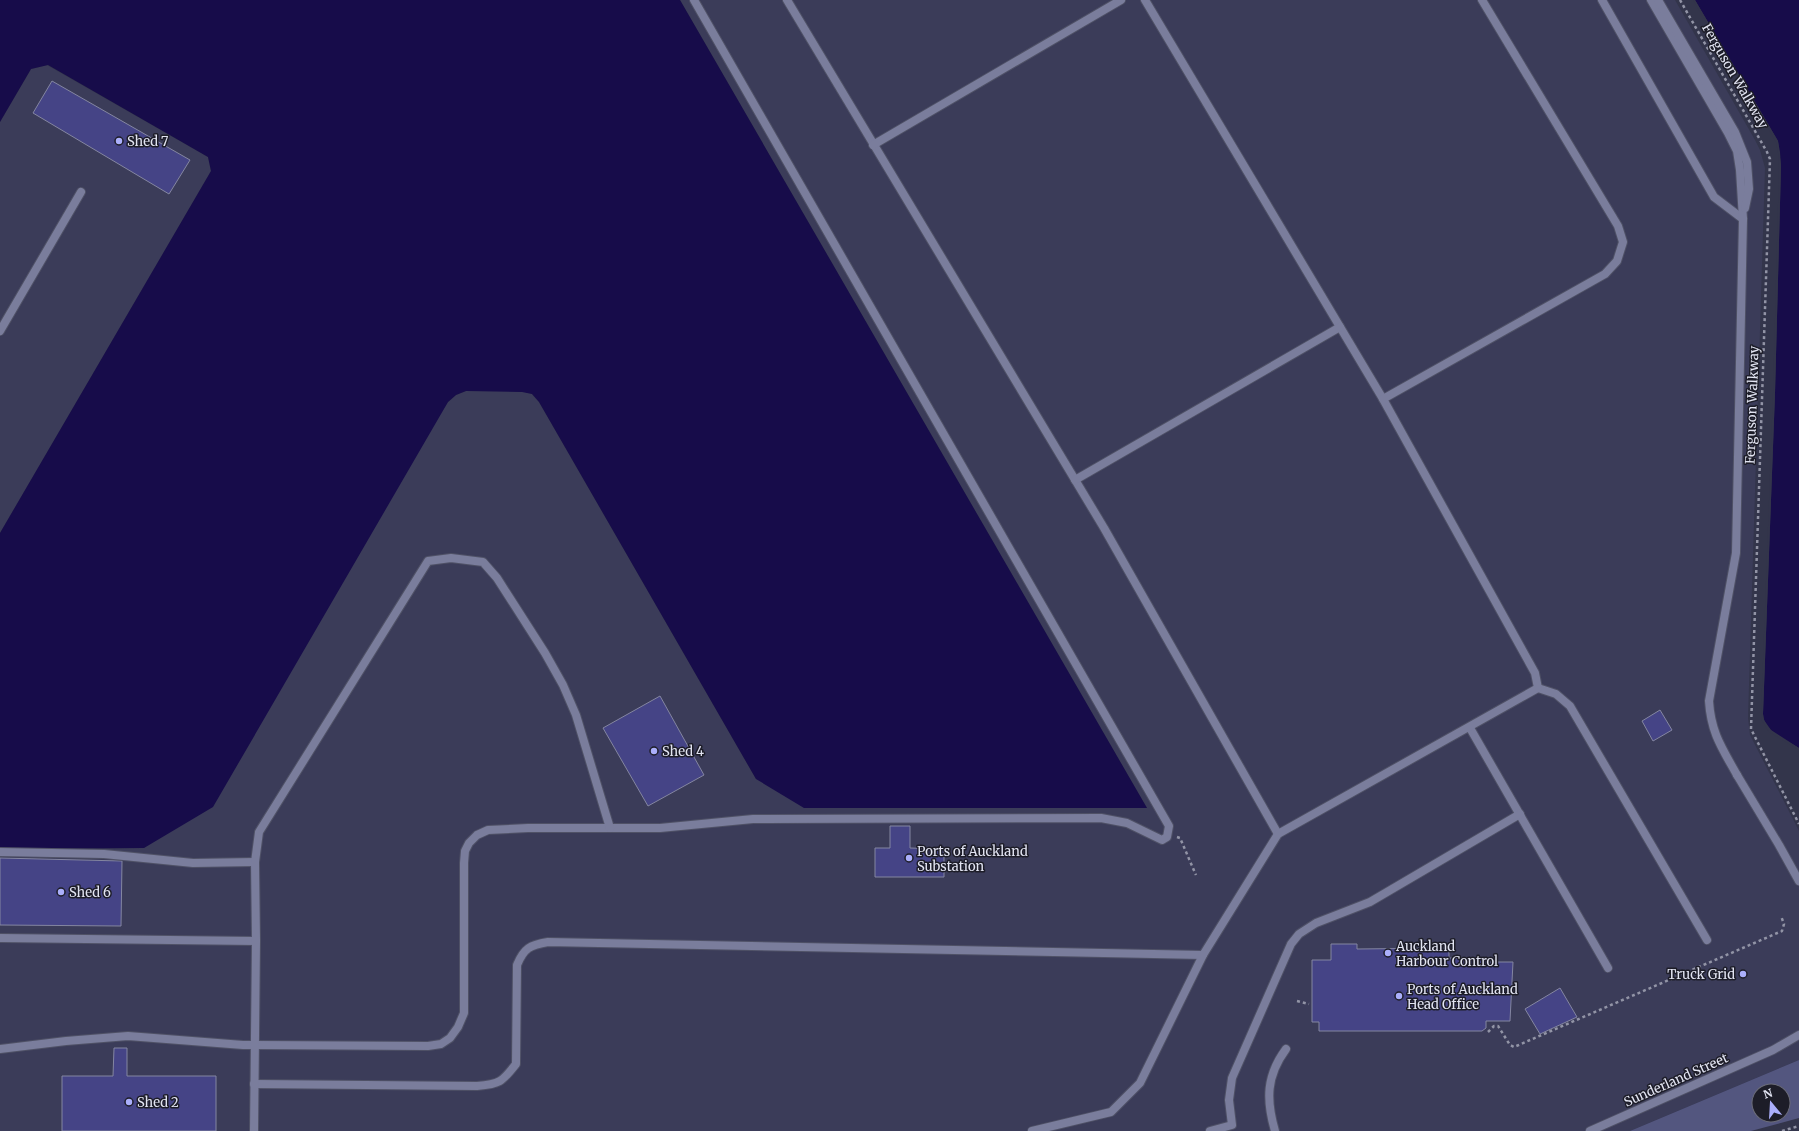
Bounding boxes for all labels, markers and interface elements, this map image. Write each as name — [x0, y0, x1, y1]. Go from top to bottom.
street label: Ferguson Walkway — [1698, 20, 1772, 132]
place label: Shed 7 — [127, 133, 169, 150]
marker: Shed 7 — [114, 136, 124, 146]
street label: Ferguson Walkway — [1741, 345, 1763, 465]
place label: Shed 4 — [662, 743, 704, 760]
marker: Shed 4 — [649, 746, 659, 756]
place label: Ports of Auckland Substation — [917, 843, 1028, 875]
marker: Ports of Auckland Substation — [904, 853, 914, 863]
place label: Shed 6 — [69, 884, 111, 901]
marker: Shed 6 — [56, 887, 66, 897]
place label: Auckland Harbour Control — [1395, 938, 1498, 970]
marker: Auckland Harbour Control — [1383, 948, 1393, 958]
place label: Truck Grid — [1667, 966, 1735, 983]
marker: Truck Grid — [1738, 969, 1748, 979]
place label: Ports of Auckland Head Office — [1407, 981, 1518, 1013]
marker: Ports of Auckland Head Office — [1394, 991, 1404, 1001]
street label: Sunderland Street — [1621, 1049, 1731, 1111]
north arrow — [1751, 1083, 1791, 1123]
text: N — [1762, 1085, 1774, 1101]
place label: Shed 2 — [137, 1094, 179, 1111]
marker: Shed 2 — [124, 1097, 134, 1107]

